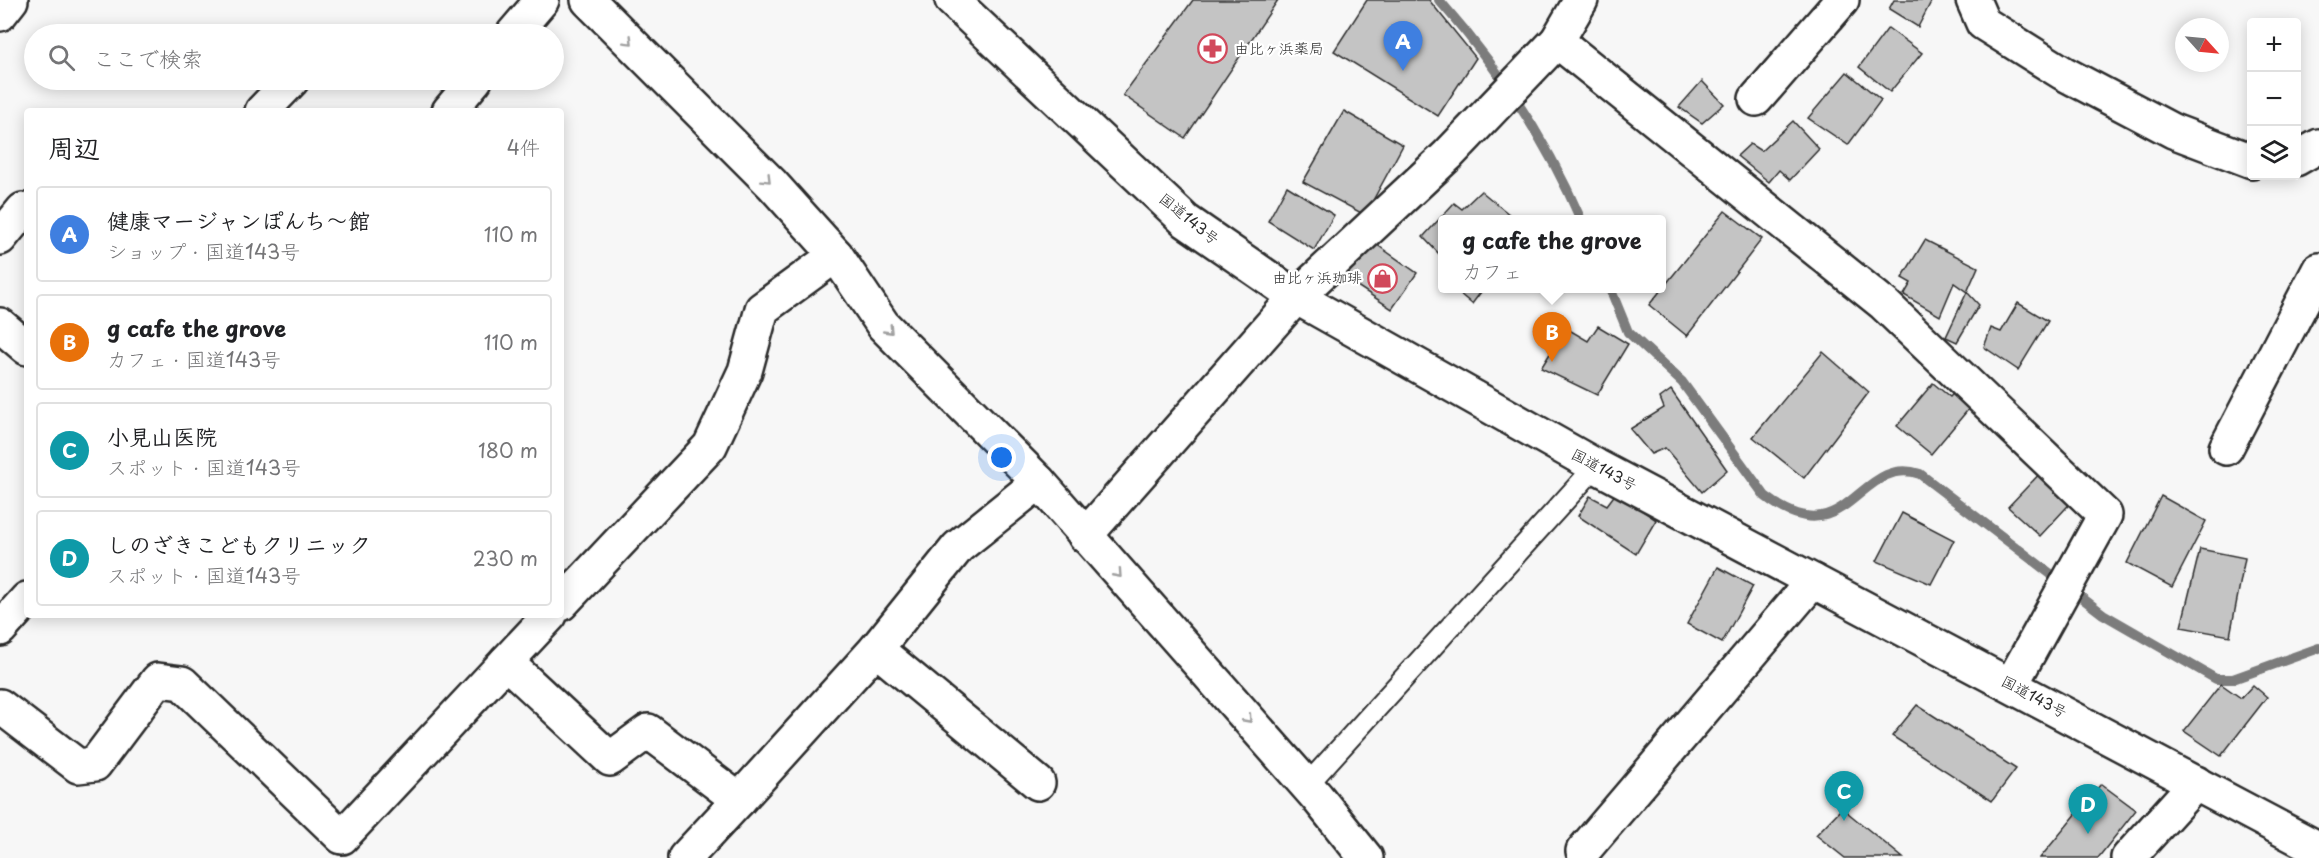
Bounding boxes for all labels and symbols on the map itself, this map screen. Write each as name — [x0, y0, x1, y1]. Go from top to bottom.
north arrow — [2175, 18, 2229, 72]
pin: A — [1384, 22, 1422, 71]
pharmacy icon: 由比ヶ浜薬局 — [1197, 33, 1229, 65]
one-way arrow — [622, 34, 633, 45]
place label: 由比ヶ浜薬局 — [1234, 36, 1324, 59]
one-way arrow — [760, 171, 771, 182]
street label: 国道143号 — [1155, 186, 1225, 249]
shop icon: 由比ヶ浜珈琲 — [1367, 262, 1399, 294]
place label: 由比ヶ浜珈琲 — [1272, 265, 1362, 288]
pin: B — [1532, 312, 1572, 362]
one-way arrow — [882, 324, 893, 334]
street label: 国道143号 — [1568, 442, 1642, 496]
your location — [987, 443, 1016, 472]
one-way arrow — [1111, 567, 1122, 578]
street label: 国道143号 — [1998, 669, 2072, 723]
one-way arrow — [1241, 713, 1252, 723]
pin: C — [1824, 772, 1864, 821]
pin: D — [2068, 784, 2108, 834]

